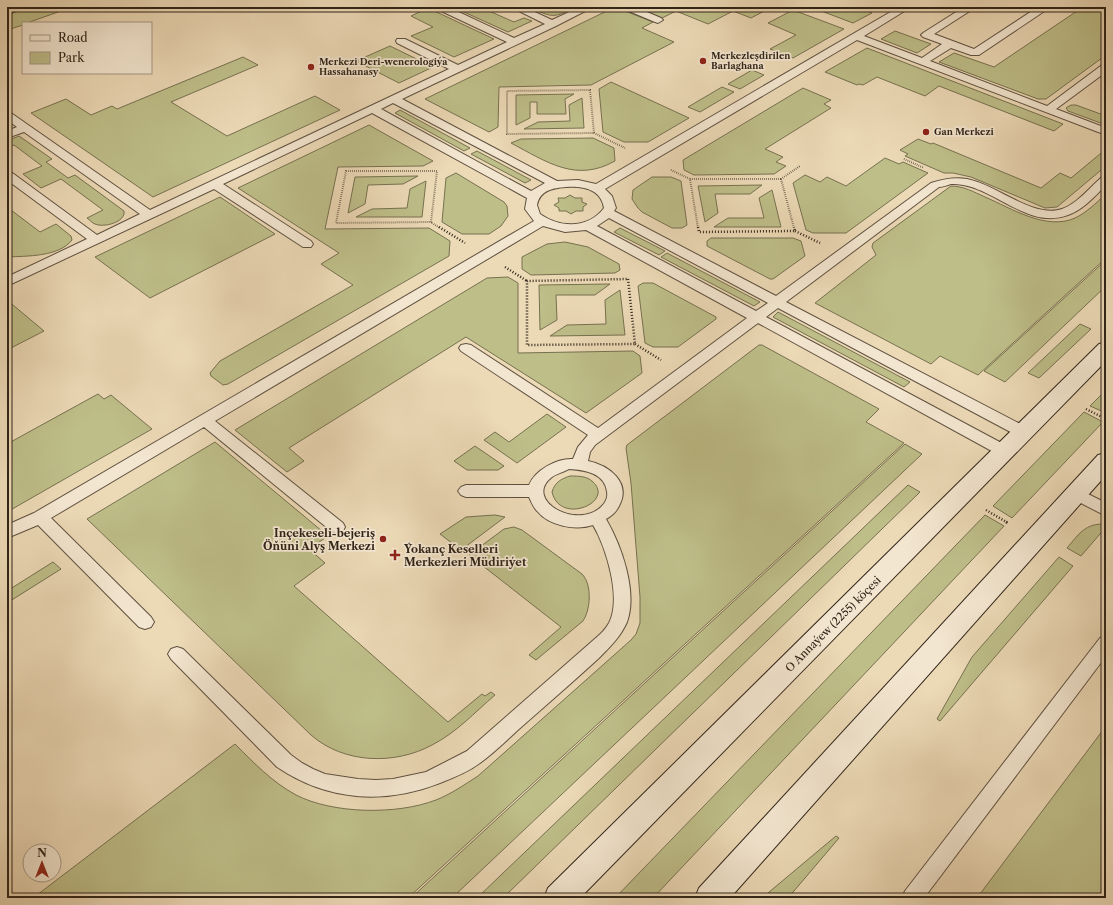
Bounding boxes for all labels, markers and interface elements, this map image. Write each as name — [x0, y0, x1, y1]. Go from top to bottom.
legend — [22, 22, 152, 74]
text: Road — [58, 30, 88, 45]
text: Park — [58, 50, 85, 65]
place label: Merkezleşdirilen Barlaghana — [711, 50, 791, 71]
place label: Merkezi Deri-wenerologiýa Hassahanasy — [319, 56, 448, 77]
marker: Merkezleşdirilen Barlaghana — [698, 56, 708, 66]
marker: Merkezi Deri-wenerologiýa Hassahanasy — [306, 62, 316, 72]
place label: Gan Merkezi — [934, 126, 995, 137]
marker: Gan Merkezi — [921, 127, 931, 137]
place label: Inçekeseli-bejeriş Öňüni Alyş Merkezi — [263, 526, 375, 553]
marker: Inçekeseli-bejeriş Öňüni Alyş Merkezi — [378, 534, 388, 544]
place label: Ýokanç Keselleri Merkezleri Müdiriýet — [403, 542, 527, 569]
marker: Ýokanç Keselleri Merkezleri Müdiriýet — [389, 549, 401, 561]
street label: O Annaýew (2255) köçesi — [782, 573, 884, 675]
north arrow — [22, 843, 62, 883]
text: N — [37, 846, 47, 860]

